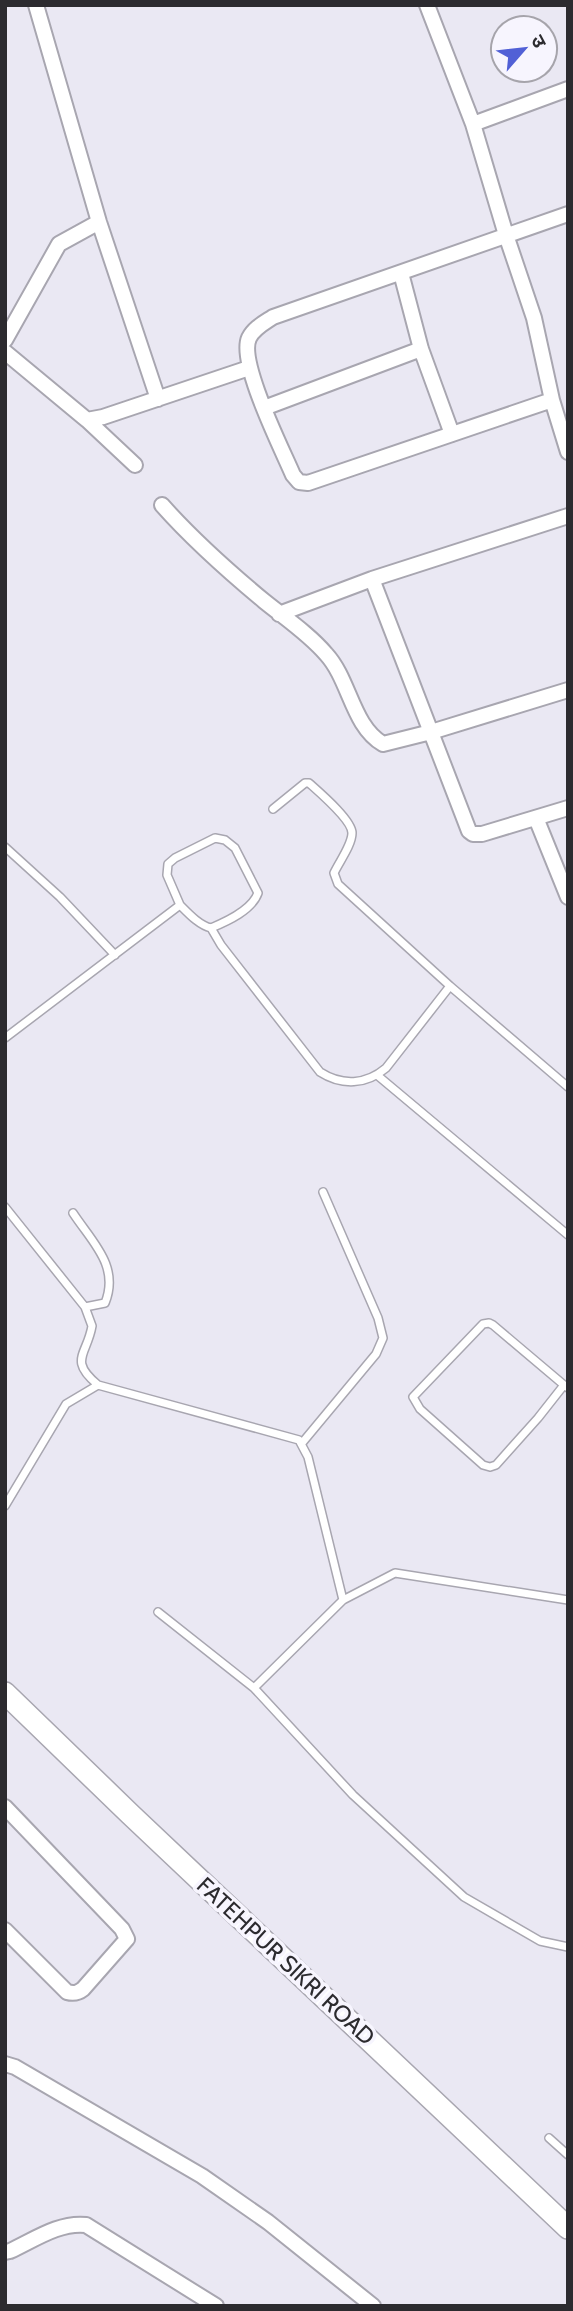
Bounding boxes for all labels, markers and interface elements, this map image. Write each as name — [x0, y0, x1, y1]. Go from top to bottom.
north arrow — [489, 14, 559, 84]
text: उ — [526, 31, 552, 52]
street label: FATEHPUR SIKRI ROAD — [191, 1871, 381, 2051]

